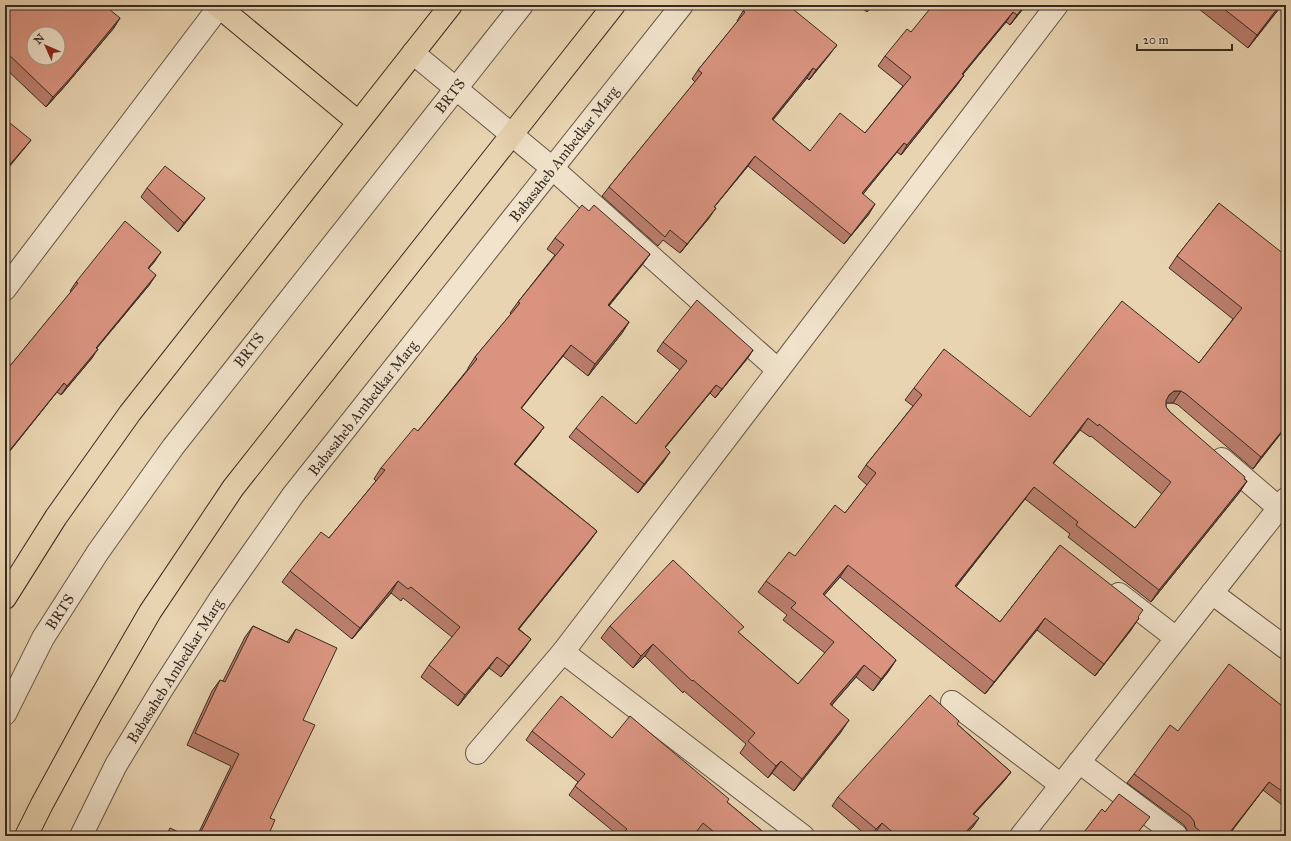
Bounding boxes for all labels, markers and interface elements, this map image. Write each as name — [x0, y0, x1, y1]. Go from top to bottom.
north arrow — [26, 26, 66, 66]
scale bar — [1137, 26, 1232, 52]
text: N — [31, 31, 48, 47]
text: 20 m — [1143, 33, 1169, 47]
street label: BRTS — [431, 75, 469, 117]
street label: Babasaheb Ambedkar Marg — [506, 82, 623, 225]
street label: BRTS — [230, 329, 268, 371]
street label: Babasaheb Ambedkar Marg — [305, 336, 422, 479]
street label: BRTS — [42, 591, 78, 633]
street label: Babasaheb Ambedkar Marg — [123, 595, 227, 747]

